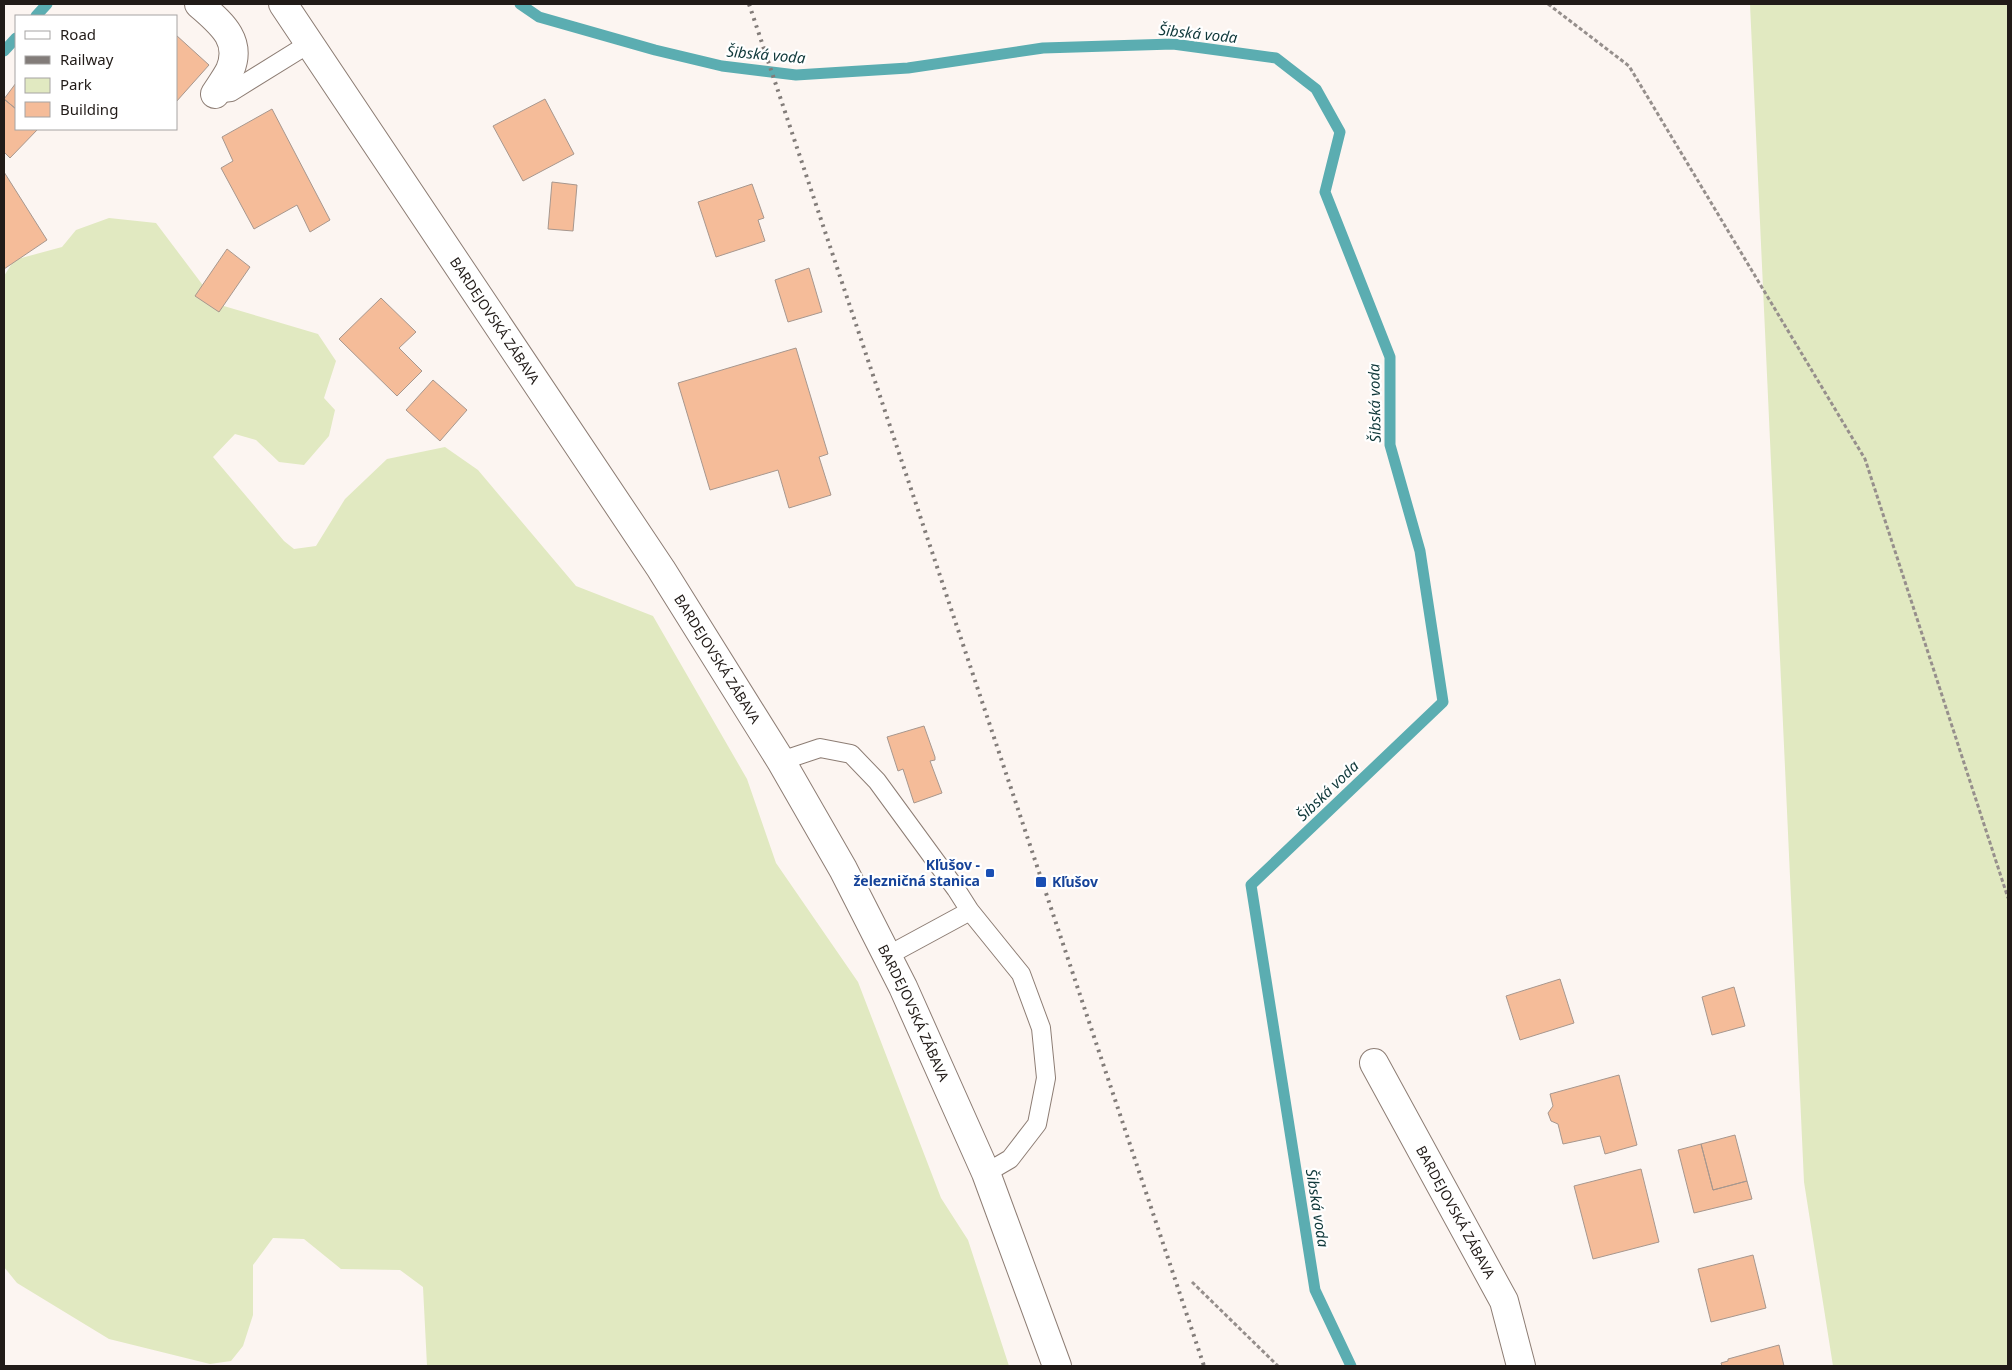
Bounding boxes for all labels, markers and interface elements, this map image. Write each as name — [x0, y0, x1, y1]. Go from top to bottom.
legend — [15, 15, 178, 130]
water label: Šibská voda — [1158, 19, 1239, 47]
text: Road — [60, 24, 96, 44]
water label: Šibská voda — [726, 41, 807, 67]
text: Railway — [60, 49, 114, 69]
text: Park — [60, 74, 92, 94]
text: Building — [60, 99, 118, 119]
street label: BARDEJOVSKÁ ZÁBAVA — [446, 253, 545, 388]
water label: Šibská voda — [1363, 363, 1385, 443]
street label: BARDEJOVSKÁ ZÁBAVA — [670, 591, 765, 727]
water label: Šibská voda — [1292, 755, 1363, 825]
place label: Kľušov - železničná stanica — [853, 855, 981, 890]
marker: Kľušov - železničná stanica — [984, 867, 996, 879]
place label: Kľušov — [1052, 872, 1098, 891]
marker: Kľušov — [1034, 875, 1048, 889]
street label: BARDEJOVSKÁ ZÁBAVA — [874, 941, 954, 1084]
street label: BARDEJOVSKÁ ZÁBAVA — [1412, 1142, 1500, 1282]
water label: Šibská voda — [1302, 1167, 1334, 1249]

